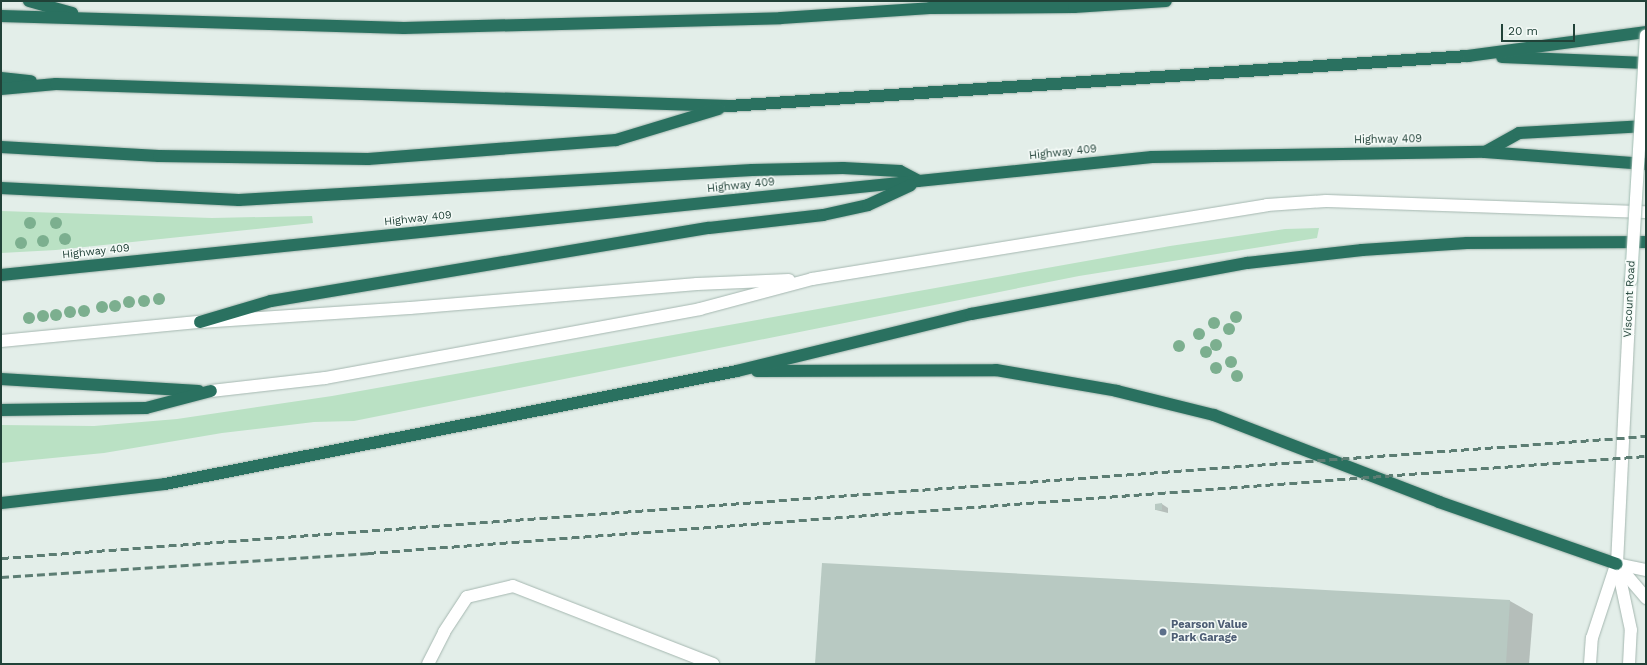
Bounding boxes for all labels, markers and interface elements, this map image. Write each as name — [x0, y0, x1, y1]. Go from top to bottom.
scale bar — [1503, 16, 1577, 42]
text: 20 m — [1508, 24, 1538, 38]
street label: Highway 409 — [1354, 133, 1422, 147]
street label: Highway 409 — [1028, 143, 1098, 163]
street label: Highway 409 — [706, 176, 776, 196]
street label: Highway 409 — [383, 209, 453, 229]
street label: Highway 409 — [61, 242, 131, 262]
street label: Viscount Road — [1621, 260, 1639, 338]
place label: Pearson Value Park Garage — [1171, 619, 1248, 645]
marker: Pearson Value Park Garage — [1158, 627, 1168, 637]

